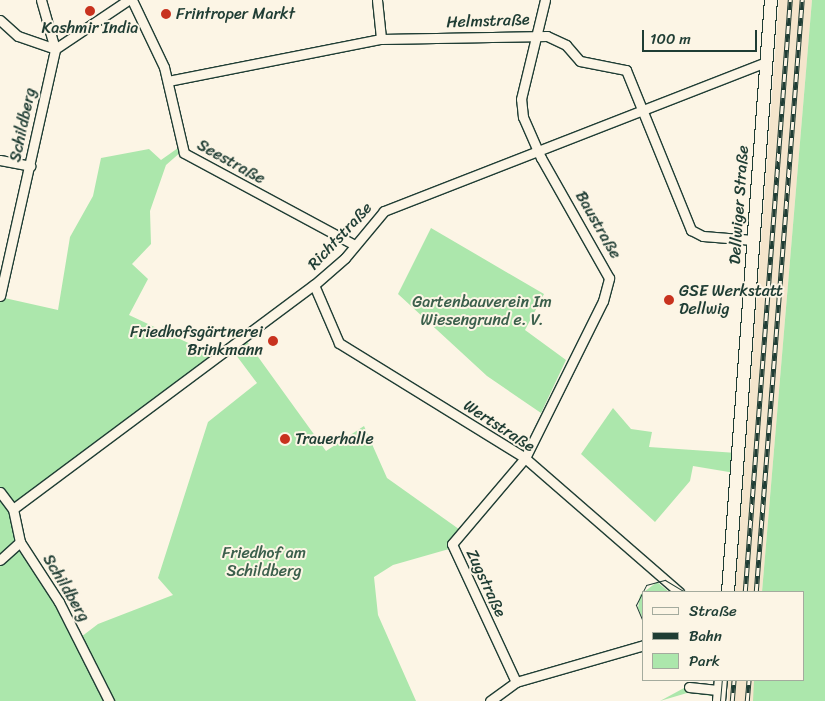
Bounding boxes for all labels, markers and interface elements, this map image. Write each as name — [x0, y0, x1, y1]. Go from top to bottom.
place label: Frintroper Markt — [176, 4, 295, 24]
marker: Kashmir India — [84, 5, 96, 17]
marker: Frintroper Markt — [160, 8, 172, 20]
street label: Helmstraße — [446, 10, 530, 32]
place label: Kashmir India — [42, 18, 138, 38]
scale bar — [645, 20, 760, 52]
text: 100 m — [650, 26, 691, 52]
street label: Schildberg — [6, 86, 40, 164]
street label: Seestraße — [194, 135, 268, 189]
street label: Dellwiger Straße — [725, 145, 753, 265]
street label: Baustraße — [571, 188, 625, 262]
street label: Richtstraße — [304, 198, 376, 274]
place label: GSE Werkstatt Dellwig — [679, 281, 782, 319]
park label: Gartenbauverein Im Wiesengrund e. V. — [412, 292, 552, 330]
marker: GSE Werkstatt Dellwig — [663, 294, 675, 306]
place label: Friedhofsgärtnerei Brinkmann — [130, 322, 263, 360]
marker: Friedhofsgärtnerei Brinkmann — [267, 335, 279, 347]
street label: Wertstraße — [460, 396, 538, 456]
place label: Trauerhalle — [295, 429, 374, 449]
marker: Trauerhalle — [279, 433, 291, 445]
park label: Friedhof am Schildberg — [222, 543, 306, 581]
street label: Zugstraße — [462, 546, 510, 620]
street label: Schildberg — [38, 551, 94, 625]
legend — [642, 591, 805, 681]
text: Straße — [689, 598, 737, 624]
text: Bahn — [689, 623, 722, 649]
text: Park — [689, 648, 720, 674]

